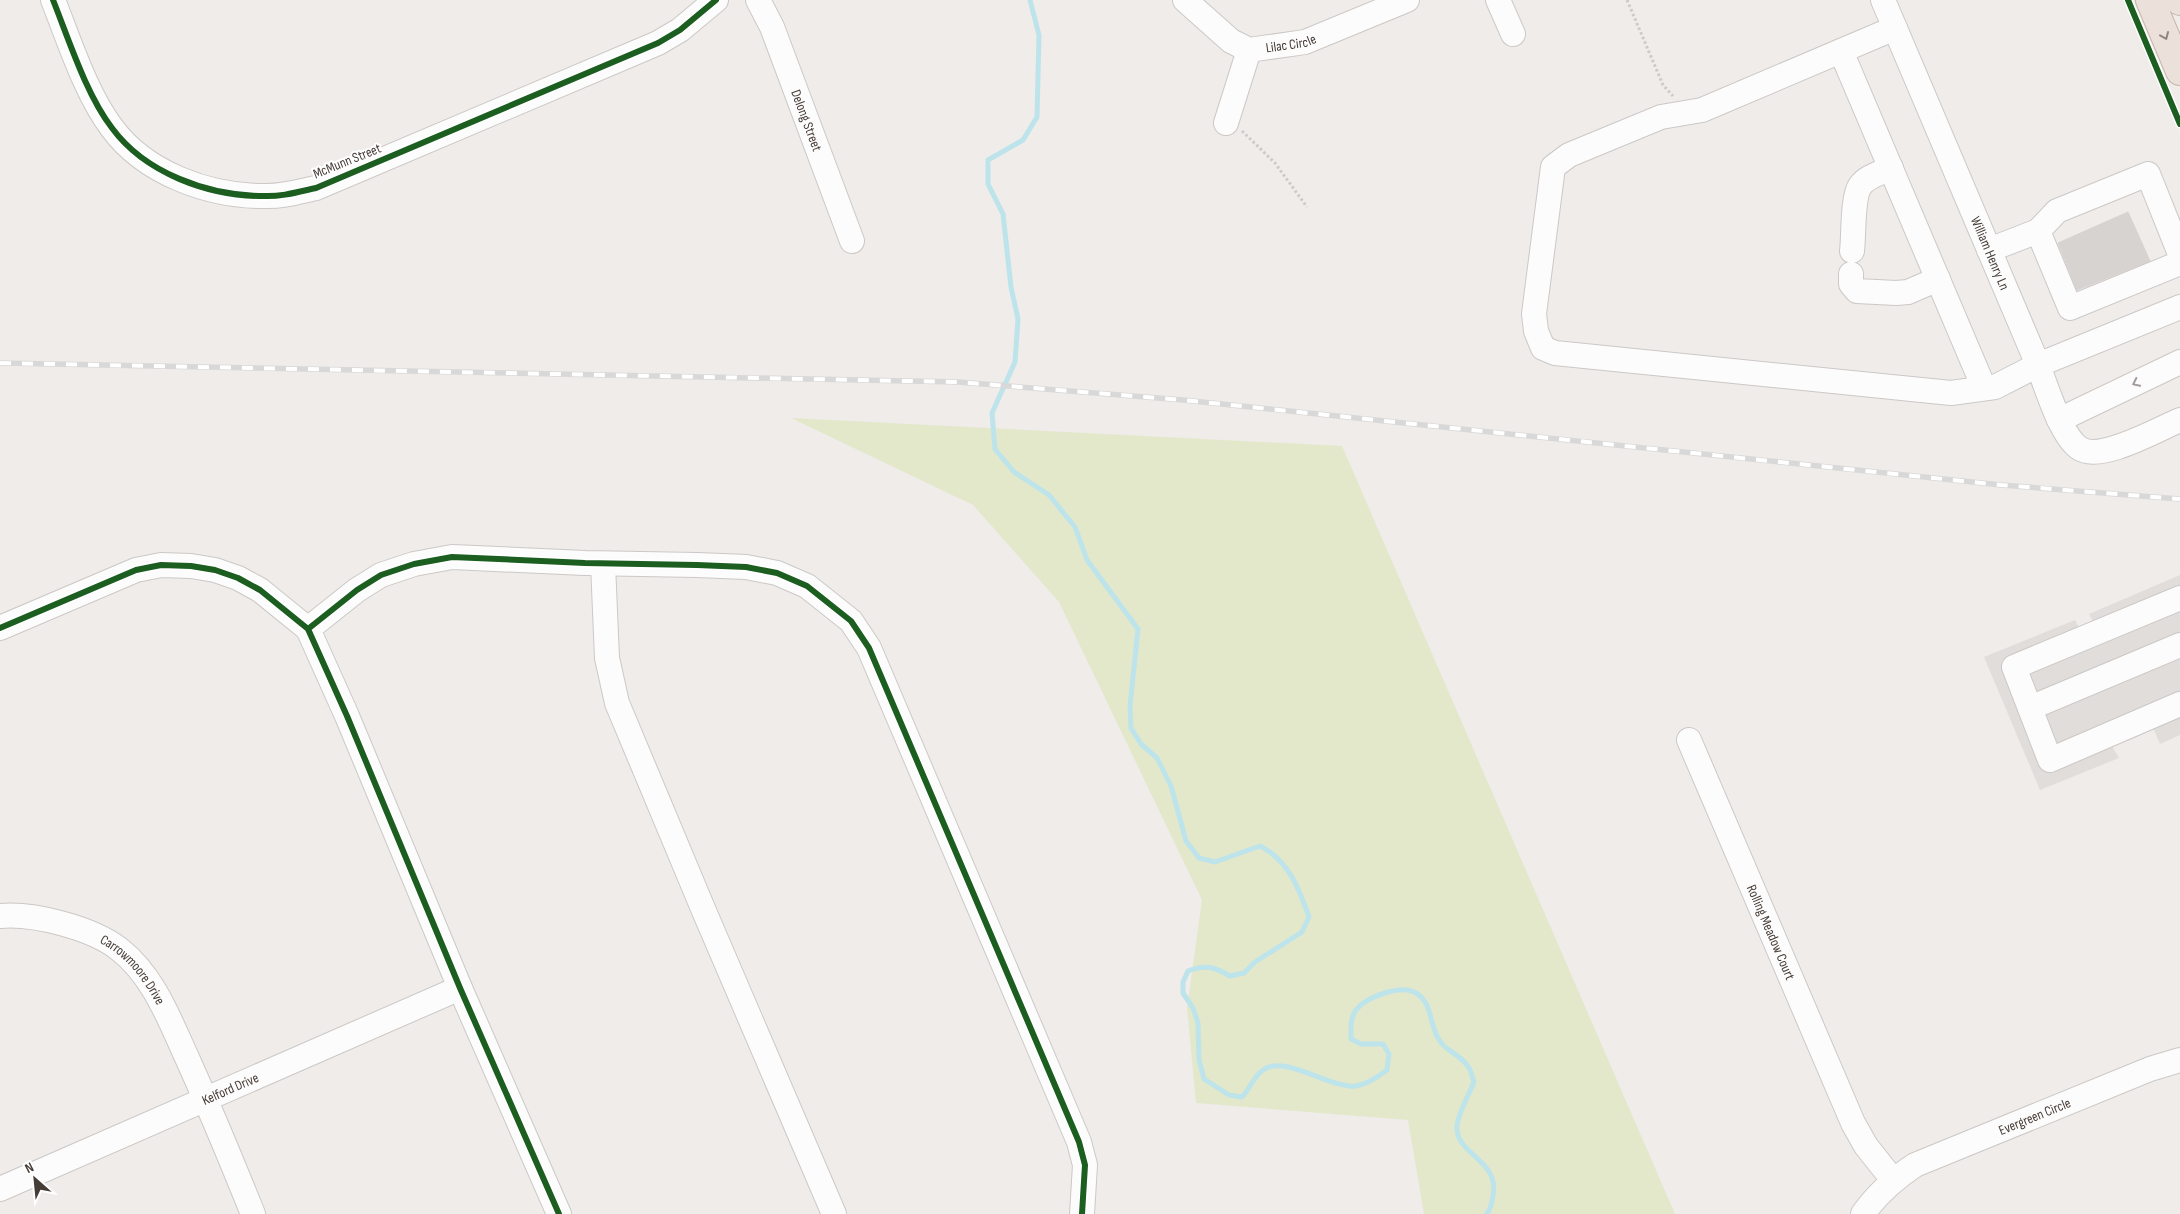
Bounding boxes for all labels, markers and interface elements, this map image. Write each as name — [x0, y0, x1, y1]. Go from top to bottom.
street label: Lilac Circle — [1265, 30, 1318, 56]
one-way arrow — [2158, 31, 2169, 40]
street label: Delong Street — [788, 87, 826, 153]
street label: McMunn Street — [311, 140, 383, 182]
street label: William Henry Ln — [1967, 214, 2014, 292]
one-way arrow — [2132, 377, 2141, 387]
street label: Rolling Meadow Court — [1743, 882, 1799, 982]
street label: Carrowmoore Drive — [98, 931, 169, 1007]
street label: Kelford Drive — [199, 1069, 261, 1108]
street label: Evergreen Circle — [1996, 1094, 2073, 1138]
north arrow — [10, 1154, 60, 1204]
text: N — [22, 1159, 37, 1177]

